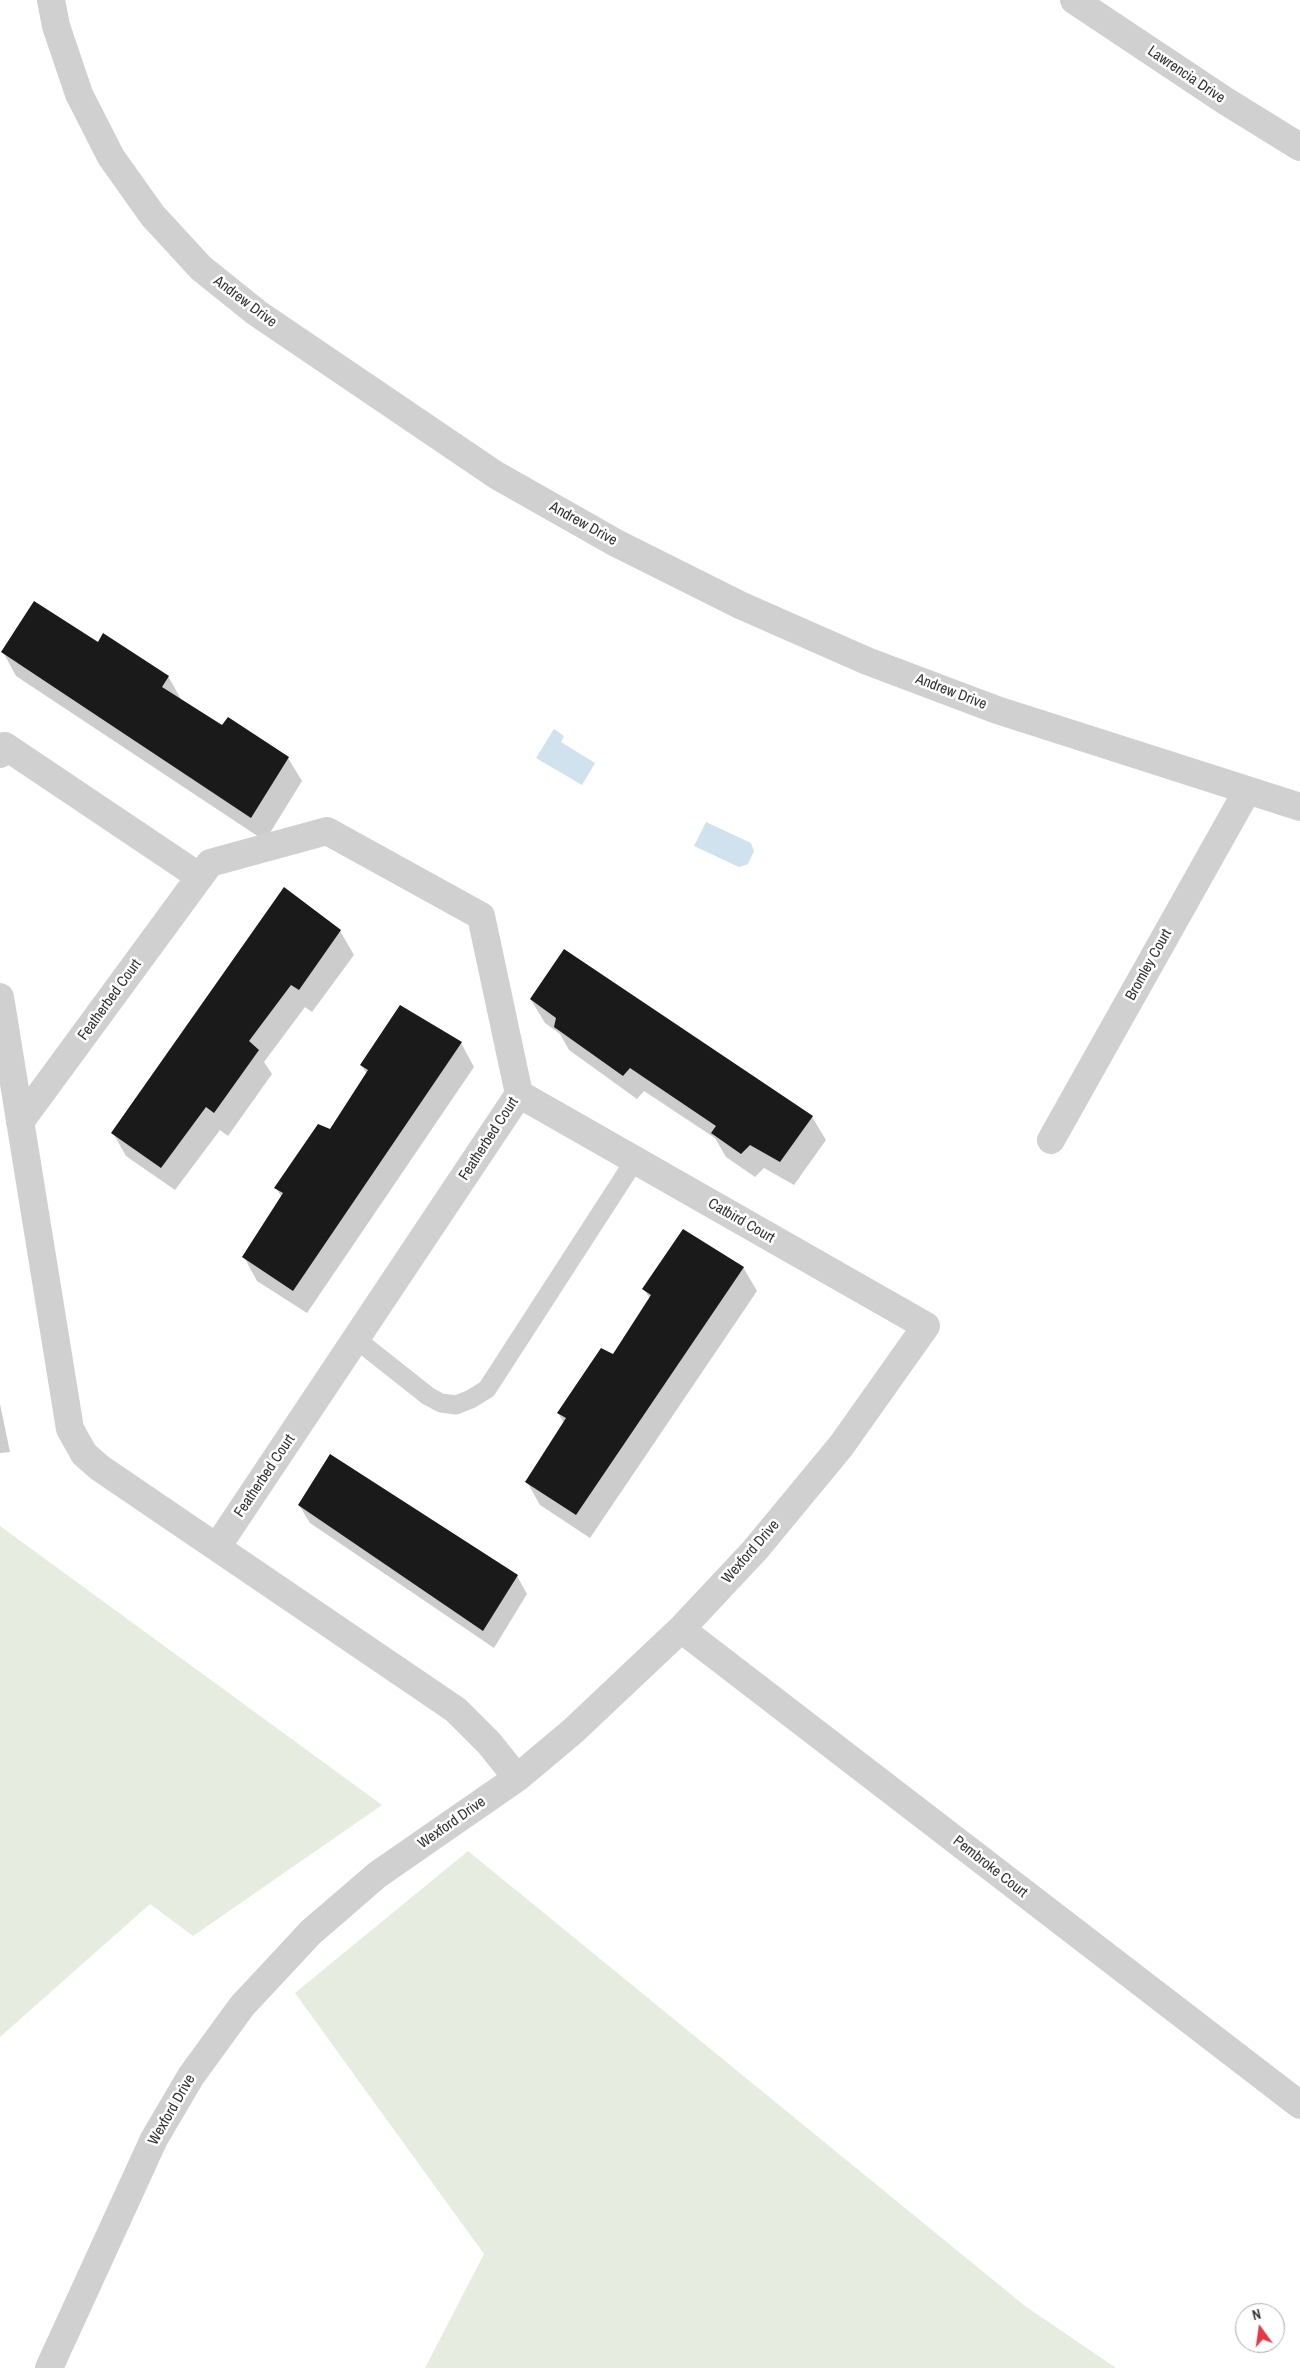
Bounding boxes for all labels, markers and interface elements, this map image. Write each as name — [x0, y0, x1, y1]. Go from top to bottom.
street label: Lawrencia Drive — [1144, 43, 1228, 107]
street label: Andrew Drive — [210, 272, 280, 332]
street label: Andrew Drive — [546, 498, 620, 550]
street label: Andrew Drive — [913, 670, 989, 714]
street label: Bromley Court — [1122, 926, 1176, 1004]
street label: Featherbed Court — [75, 956, 145, 1044]
street label: Featherbed Court — [455, 1094, 523, 1184]
street label: Catbird Court — [705, 1195, 777, 1247]
street label: Featherbed Court — [231, 1431, 299, 1521]
street label: Wexford Drive — [718, 1517, 784, 1587]
street label: Wexford Drive — [415, 1793, 489, 1853]
street label: Pembroke Court — [949, 1832, 1031, 1902]
street label: Wexford Drive — [145, 2072, 199, 2148]
north arrow — [1235, 2303, 1285, 2353]
text: N — [1250, 2305, 1263, 2324]

